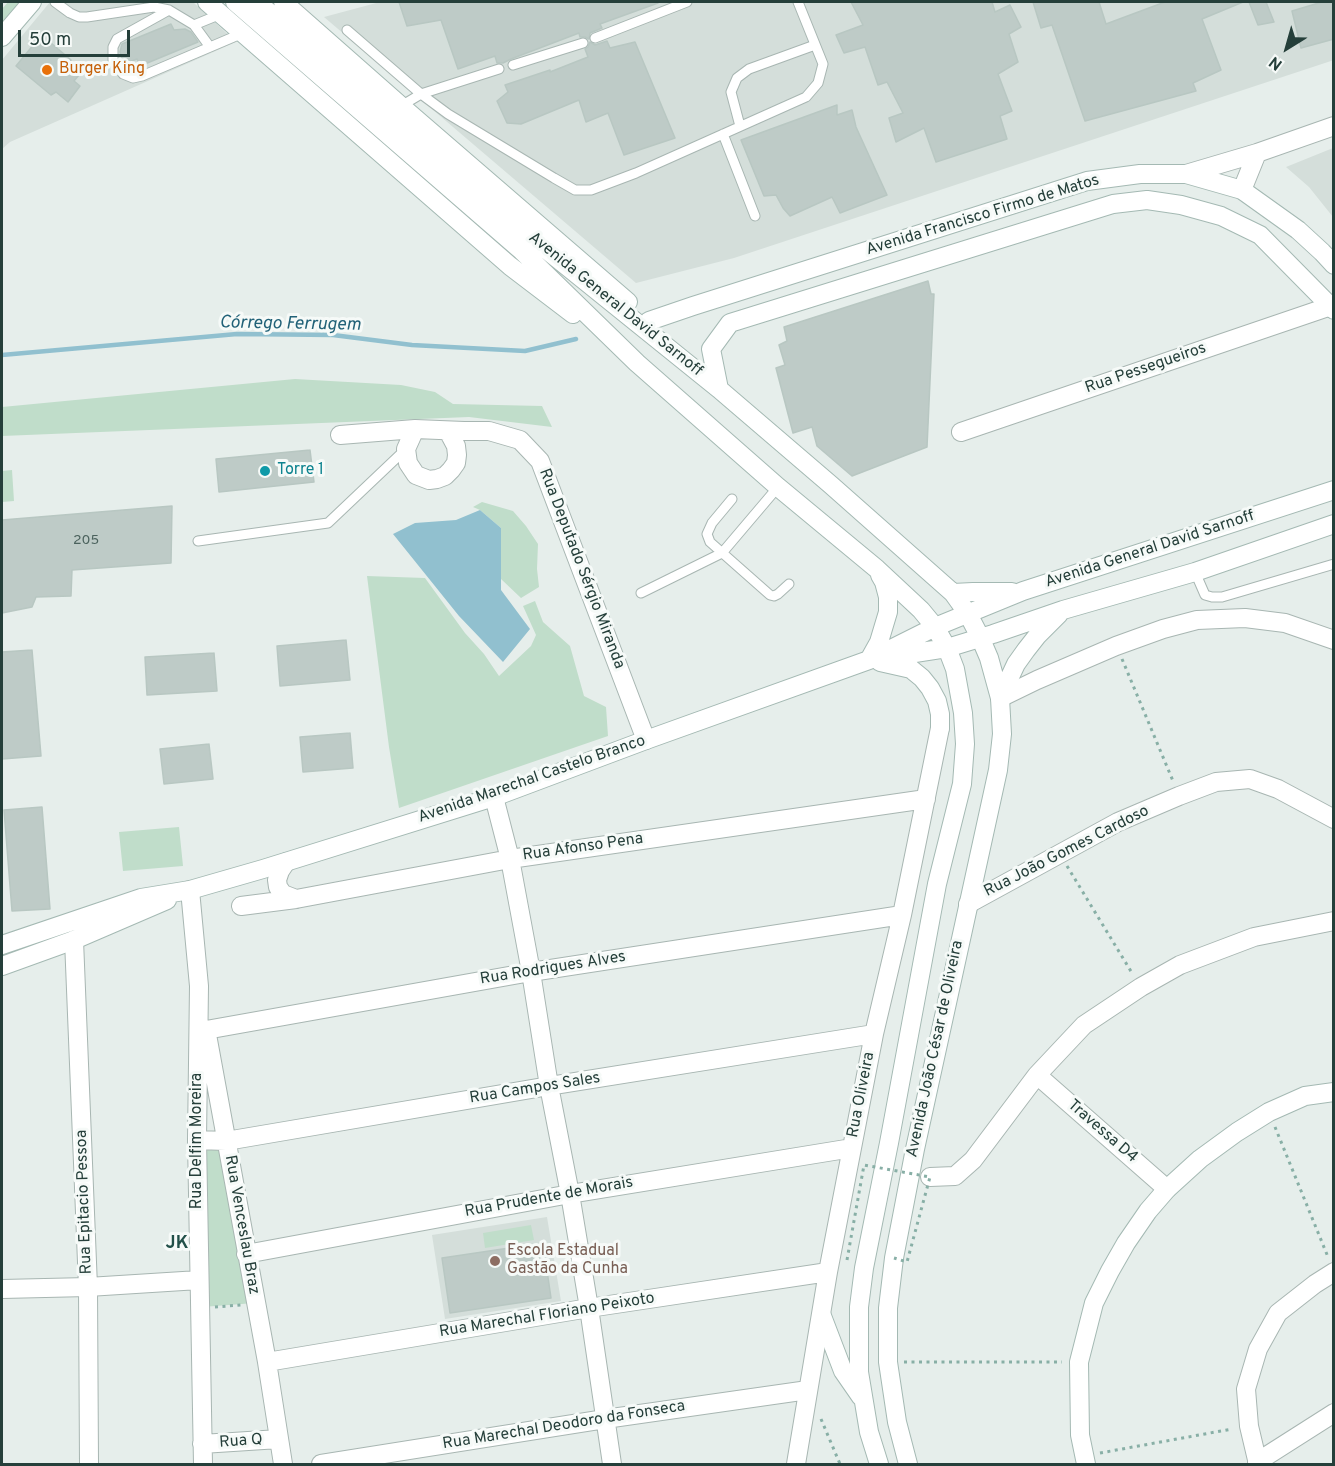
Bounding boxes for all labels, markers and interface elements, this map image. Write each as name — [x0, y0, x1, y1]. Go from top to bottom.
scale bar — [21, 18, 134, 56]
north arrow — [1257, 18, 1317, 78]
text: 50 m — [29, 29, 71, 52]
text: N — [1266, 51, 1287, 74]
place label: Burger King — [59, 60, 145, 80]
marker: Burger King — [40, 63, 54, 77]
street label: Avenida Francisco Firmo de Matos — [864, 171, 1102, 261]
street label: Avenida General David Sarnoff — [524, 229, 706, 381]
water label: Córrego Ferrugem — [219, 313, 361, 337]
street label: Rua Pessegueiros — [1083, 339, 1209, 399]
place label: Torre 1 — [277, 461, 324, 481]
marker: Torre 1 — [258, 464, 272, 478]
street label: Rua Deputado Sérgio Miranda — [534, 466, 628, 672]
street label: Avenida General David Sarnoff — [1043, 507, 1257, 593]
house number: 205 — [73, 533, 99, 549]
street label: Avenida Marechal Castelo Branco — [416, 732, 648, 828]
street label: Rua João Gomes Cardoso — [981, 802, 1153, 902]
street label: Rua Afonso Pena — [521, 830, 645, 866]
street label: Avenida João César de Oliveira — [904, 939, 968, 1159]
street label: Rua Rodrigues Alves — [479, 948, 627, 990]
street label: Rua Oliveira — [844, 1051, 880, 1139]
street label: Rua Campos Sales — [468, 1069, 602, 1109]
street label: Rua Delfim Moreira — [188, 1073, 208, 1209]
street label: Travessa D4 — [1063, 1096, 1141, 1168]
street label: Rua Epitacio Pessoa — [73, 1129, 97, 1275]
street label: Rua Venceslau Braz — [219, 1154, 263, 1296]
street label: Rua Prudente de Morais — [463, 1174, 635, 1222]
district label: JK — [166, 1233, 188, 1255]
place label: Escola Estadual Gastão da Cunha — [507, 1242, 628, 1280]
marker: Escola Estadual Gastão da Cunha — [488, 1254, 502, 1268]
street label: Rua Marechal Floriano Peixoto — [438, 1289, 656, 1343]
street label: Rua Marechal Deodoro da Fonseca — [441, 1397, 687, 1455]
street label: Rua Q — [219, 1431, 263, 1453]

